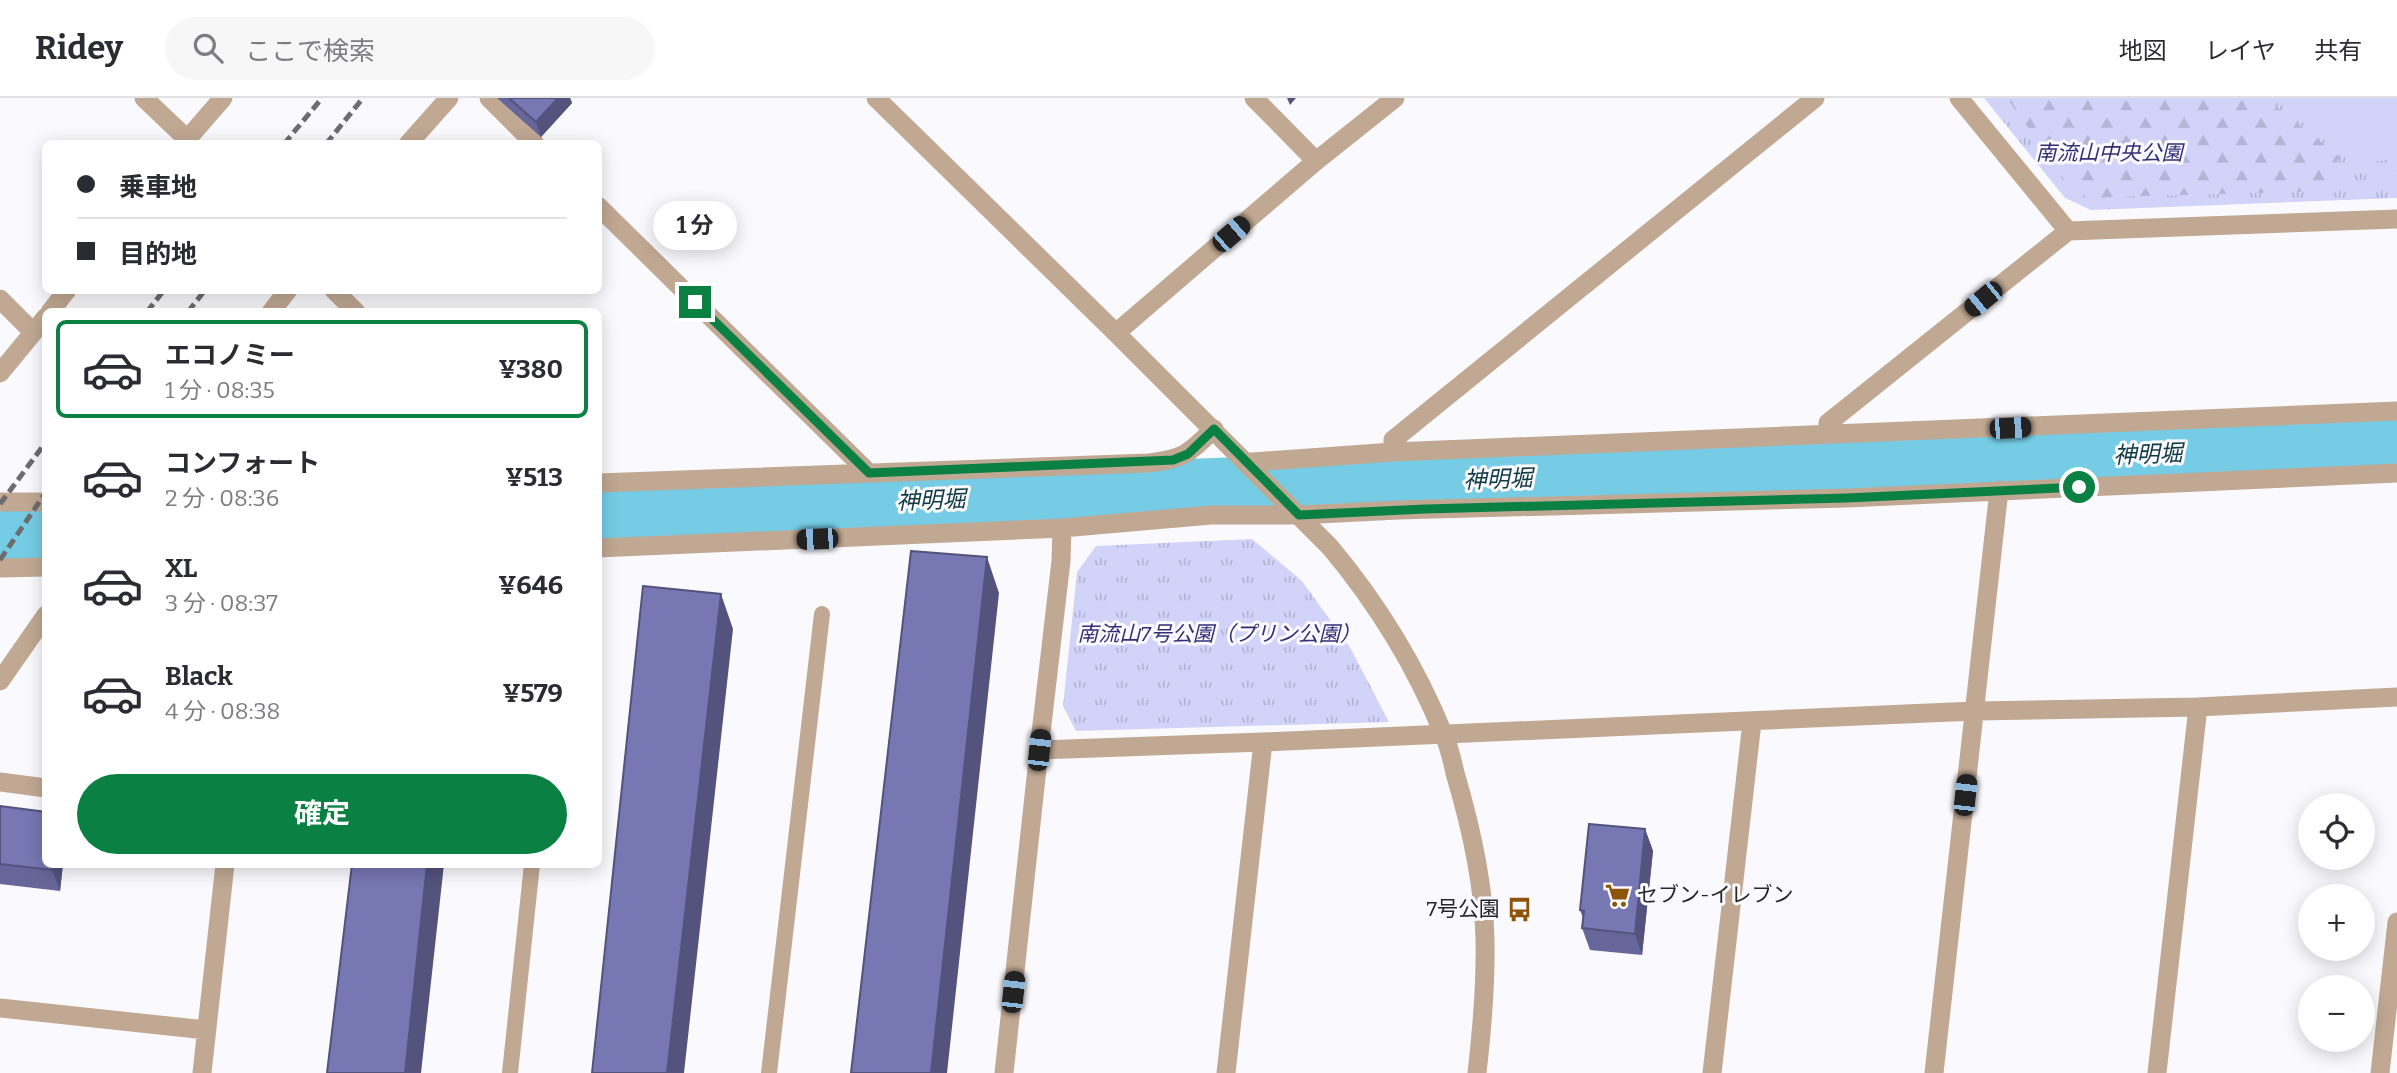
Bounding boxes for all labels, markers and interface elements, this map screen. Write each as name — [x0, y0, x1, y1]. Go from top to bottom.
search box — [165, 17, 655, 80]
text: Ridey — [35, 28, 123, 68]
icon: search — [189, 29, 227, 67]
text: ここで検索 — [245, 36, 375, 67]
text: 地図 — [2119, 37, 2167, 65]
text: レイヤ — [2205, 37, 2276, 65]
text: 共有 — [2314, 37, 2362, 65]
park label: 南流山中央公園 — [2036, 140, 2185, 166]
text: 乗車地 — [119, 172, 197, 203]
callout: 1 分 — [653, 200, 737, 250]
text: 1 分 — [676, 211, 714, 239]
car — [1209, 212, 1254, 256]
text: 目的地 — [119, 239, 197, 270]
car — [1961, 278, 2006, 320]
route end — [679, 286, 711, 318]
icon: car — [81, 338, 144, 401]
text: エコノミー — [165, 340, 295, 371]
text: ¥380 — [498, 354, 563, 385]
text: 1 分 · 08:35 — [165, 376, 275, 404]
car — [1989, 416, 2032, 440]
water label: 神明堀 — [2113, 439, 2186, 469]
icon: car — [81, 446, 144, 509]
text: コンフォート — [165, 448, 320, 479]
text: ¥513 — [505, 462, 563, 493]
water label: 神明堀 — [1463, 464, 1536, 494]
route start — [2063, 471, 2095, 503]
text: 2 分 · 08:36 — [165, 484, 279, 512]
water label: 神明堀 — [896, 485, 969, 515]
car — [796, 528, 839, 550]
text: XL — [165, 553, 197, 584]
icon: car — [81, 554, 144, 617]
text: ¥646 — [498, 570, 563, 601]
text: 3 分 · 08:37 — [165, 589, 278, 617]
park label: 南流山7号公園（プリン公園） — [1077, 621, 1361, 647]
text: Black — [165, 661, 233, 692]
icon: car — [81, 662, 144, 725]
text: ¥579 — [502, 678, 563, 709]
text: 4 分 · 08:38 — [165, 697, 280, 725]
car — [1027, 728, 1052, 772]
car — [1953, 773, 1978, 817]
button: 確定 — [77, 774, 567, 854]
map controls — [2298, 793, 2375, 1052]
button: locate — [2298, 793, 2375, 870]
supermarket icon: セブン-イレブン — [1603, 881, 1631, 909]
place label: セブン-イレブン — [1637, 882, 1794, 908]
button: + — [2298, 884, 2375, 961]
bus stop icon: 7号公園 — [1506, 895, 1534, 923]
place label: 7号公園 — [1426, 896, 1500, 922]
car — [1001, 970, 1026, 1014]
button: − — [2298, 975, 2375, 1052]

